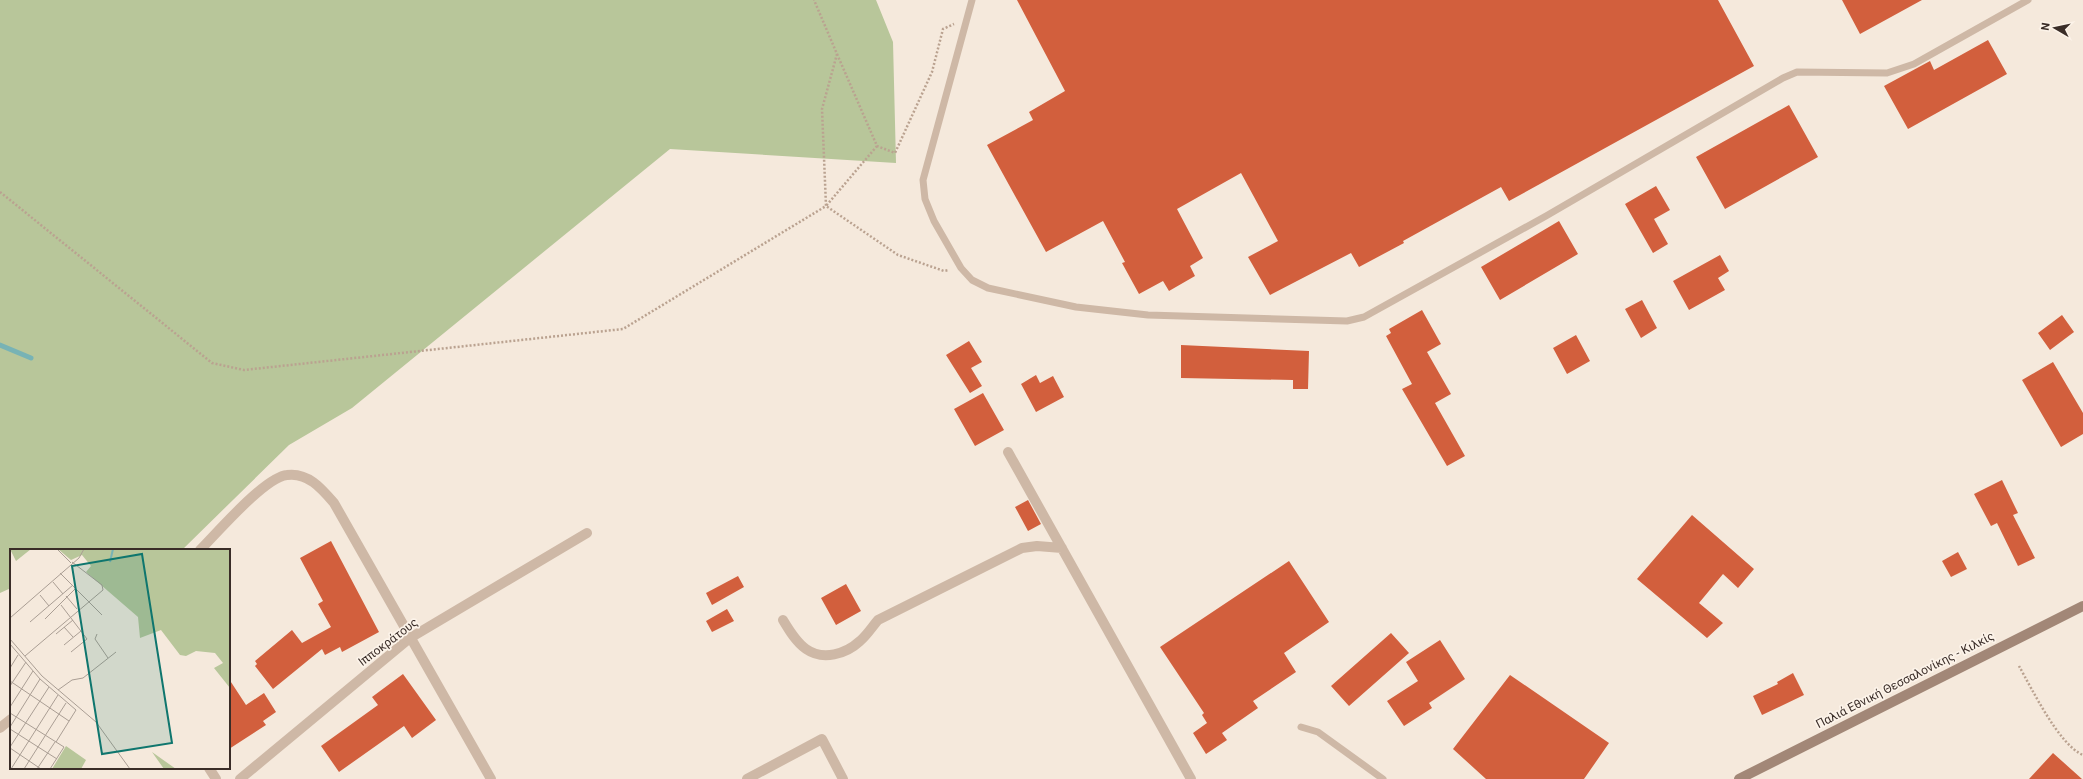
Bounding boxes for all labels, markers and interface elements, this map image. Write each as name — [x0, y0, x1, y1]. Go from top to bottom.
north arrow — [2035, 8, 2075, 48]
text: N — [2039, 21, 2053, 31]
inset map — [10, 549, 230, 769]
street label: Ιπποκράτους — [356, 615, 420, 669]
street label: Παλιά Εθνική Θεσσαλονίκης - Κιλκίς — [1814, 629, 1996, 731]

